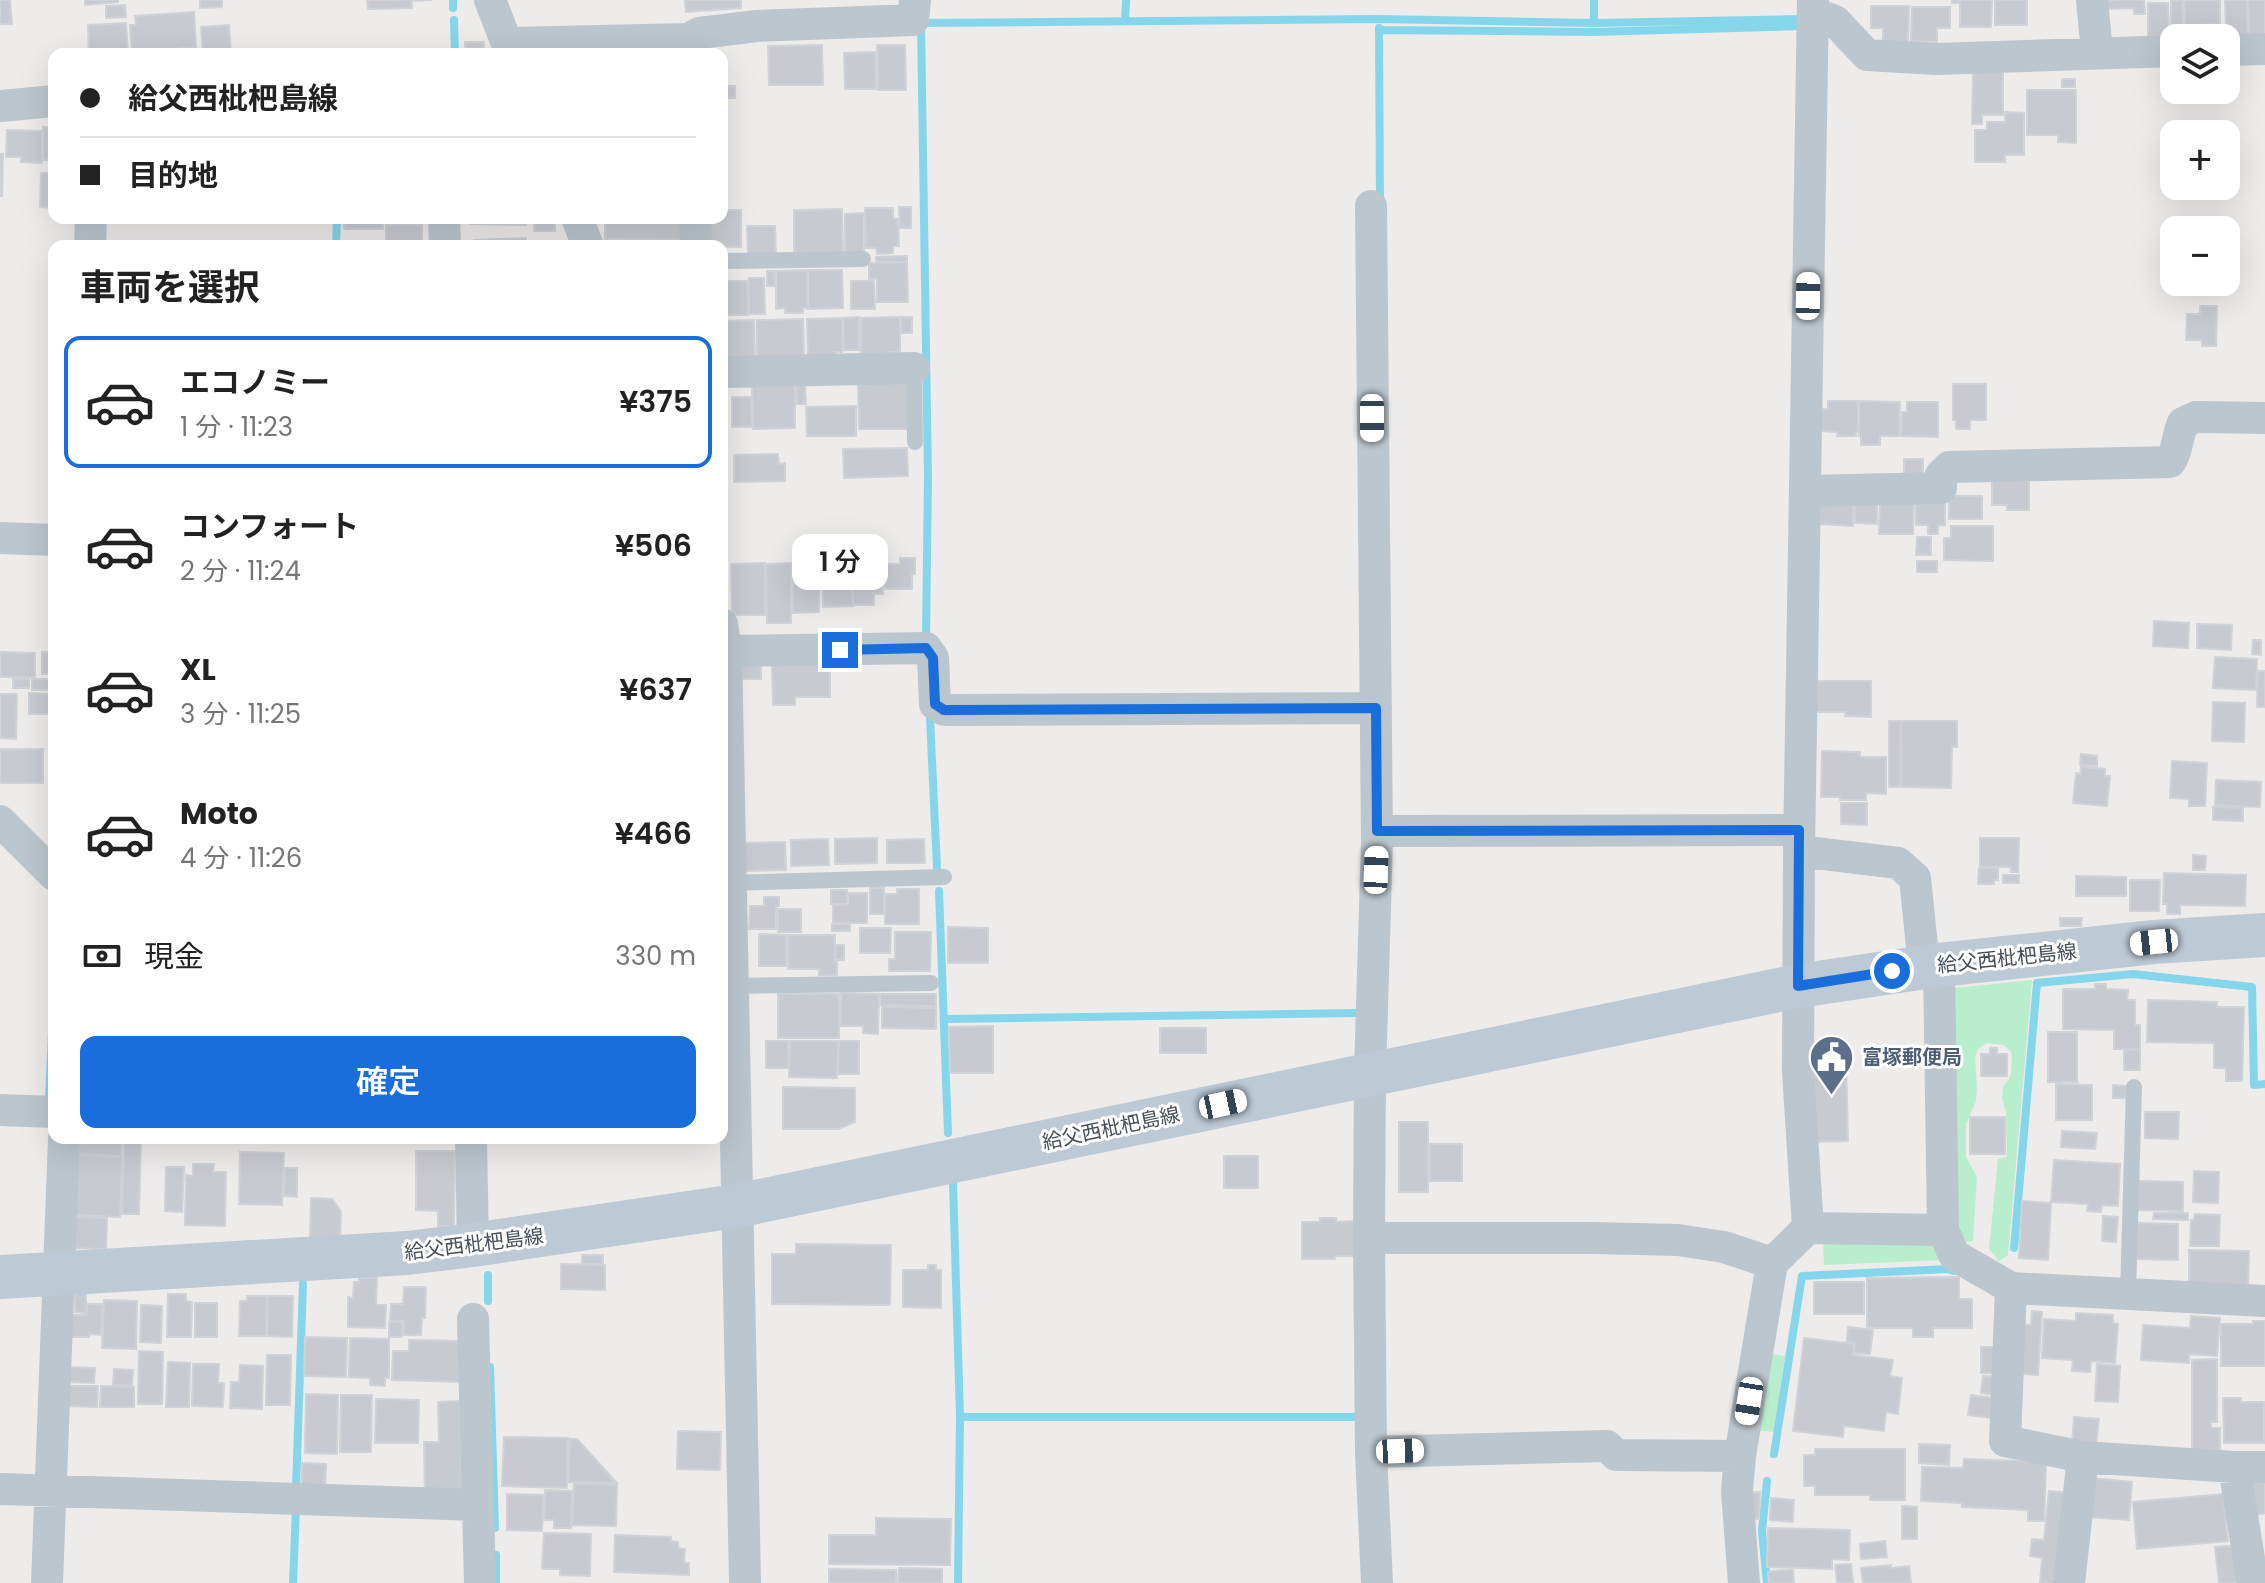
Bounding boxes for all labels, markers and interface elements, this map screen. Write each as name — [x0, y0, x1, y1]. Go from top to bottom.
map controls — [2160, 24, 2240, 296]
button: layers — [2160, 24, 2240, 104]
text: 給父西枇杷島線 — [128, 77, 338, 120]
button: + — [2160, 120, 2240, 200]
text: 目的地 — [128, 154, 218, 197]
button: − — [2160, 216, 2240, 296]
text: 車両を選択 — [80, 262, 260, 313]
car — [1796, 272, 1820, 320]
text: エコノミー — [180, 361, 330, 404]
icon: car — [84, 366, 156, 438]
text: ¥375 — [619, 380, 692, 423]
car — [1360, 394, 1384, 442]
text: 1 分 · 11:23 — [180, 409, 293, 445]
text: コンフォート — [180, 505, 359, 548]
icon: car — [84, 510, 156, 582]
text: ¥506 — [615, 524, 692, 567]
callout: 1 分 — [792, 534, 888, 590]
text: 1 分 — [819, 544, 861, 580]
text: 2 分 · 11:24 — [180, 553, 301, 589]
route end — [822, 632, 858, 668]
text: XL — [180, 648, 216, 691]
icon: car — [84, 654, 156, 726]
text: ¥637 — [619, 668, 692, 711]
text: 3 分 · 11:25 — [180, 696, 301, 732]
text: Moto — [180, 792, 258, 835]
icon: car — [84, 798, 156, 870]
text: ¥466 — [615, 812, 692, 855]
text: 4 分 · 11:26 — [180, 840, 302, 876]
car — [1363, 846, 1389, 894]
car — [2129, 928, 2179, 956]
icon: cash — [80, 934, 124, 978]
text: 現金 — [144, 935, 204, 978]
street label: 給父西枇杷島線 — [1936, 937, 2078, 979]
text: 330 m — [615, 938, 696, 974]
route start — [1874, 953, 1910, 989]
public building icon: 富塚郵便局 — [1807, 1033, 1855, 1096]
button: 確定 — [80, 1036, 696, 1128]
place label: 富塚郵便局 — [1862, 1043, 1962, 1071]
car — [1197, 1087, 1249, 1121]
street label: 給父西枇杷島線 — [1040, 1100, 1182, 1156]
street label: 給父西枇杷島線 — [403, 1222, 545, 1266]
car — [1733, 1375, 1765, 1427]
car — [1376, 1438, 1424, 1464]

